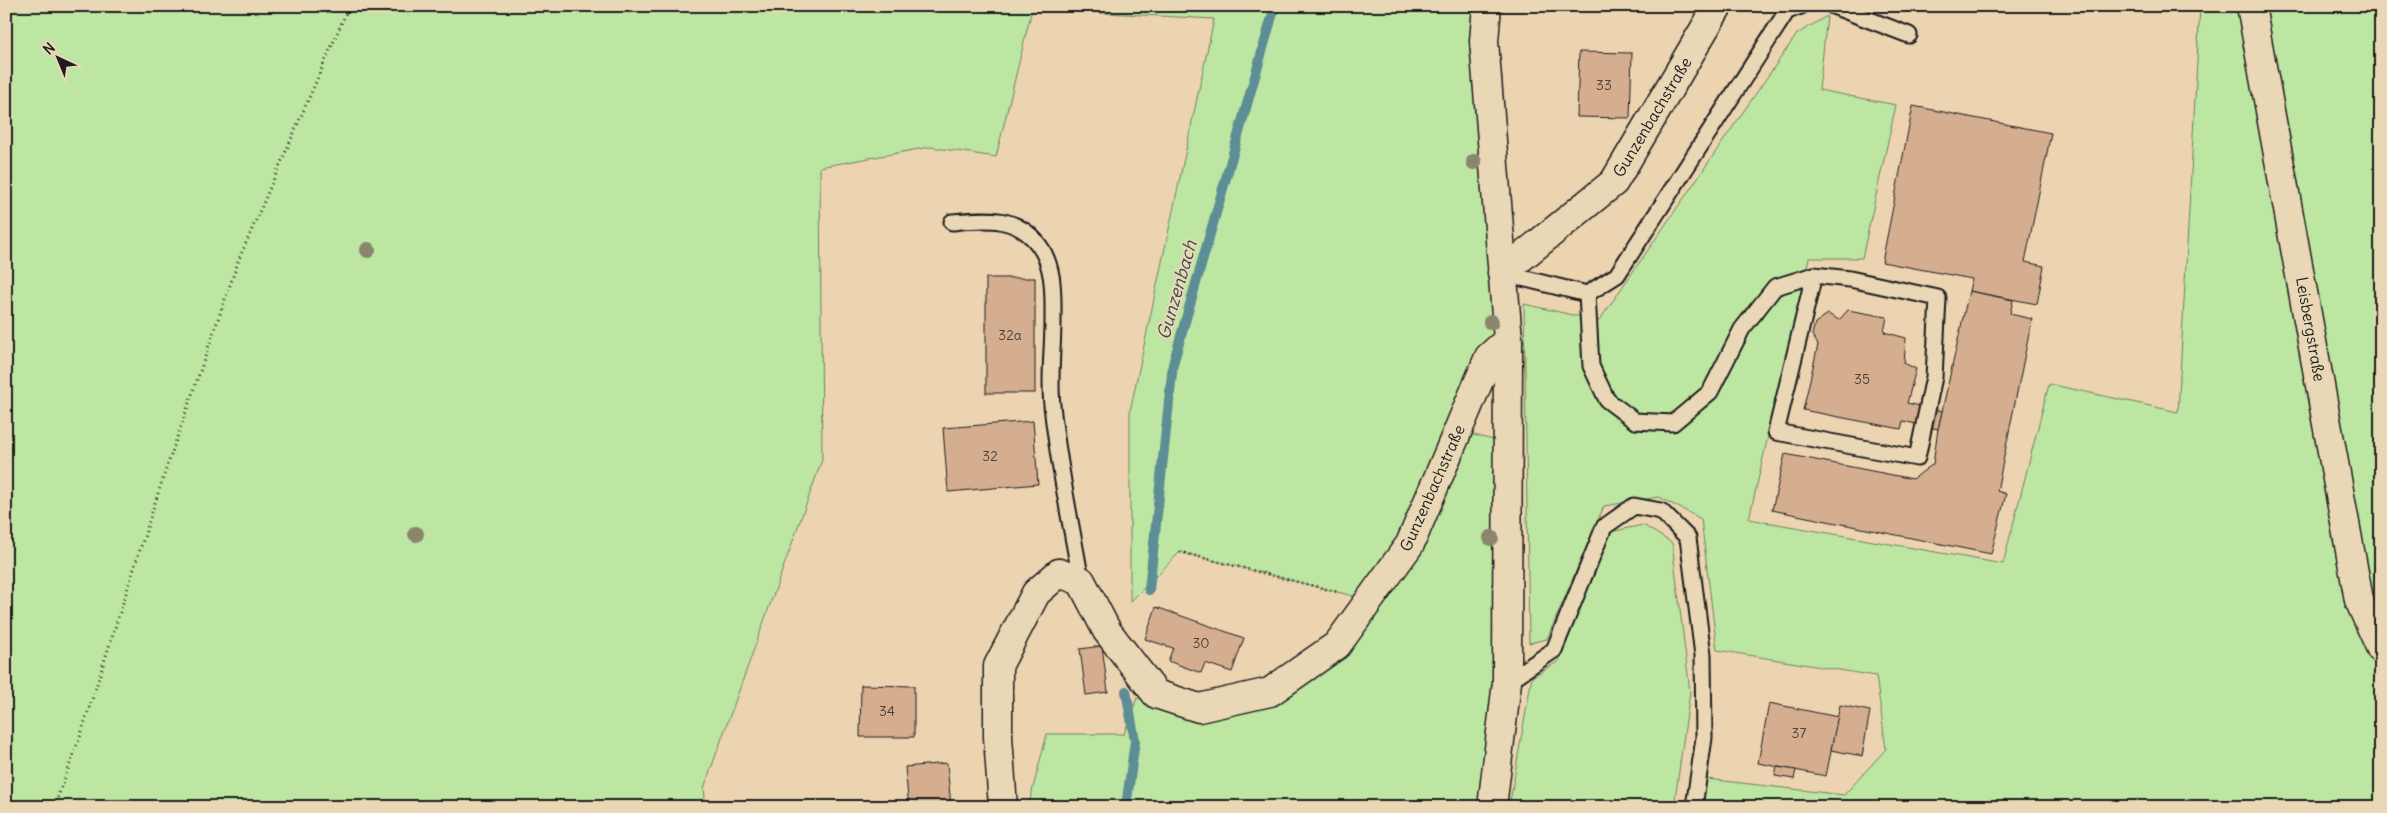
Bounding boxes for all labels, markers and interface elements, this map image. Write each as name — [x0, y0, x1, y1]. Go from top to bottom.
north arrow — [32, 32, 82, 82]
text: N — [39, 39, 59, 58]
street label: Gunzenbachstraße — [1608, 53, 1696, 181]
house number: 33 — [1596, 76, 1612, 94]
water label: Gunzenbach — [1151, 237, 1202, 342]
street label: Leisbergstraße — [2292, 275, 2330, 383]
house number: 32a — [998, 326, 1022, 344]
house number: 35 — [1854, 370, 1870, 388]
street label: Gunzenbachstraße — [1395, 422, 1469, 554]
house number: 32 — [982, 447, 998, 465]
house number: 30 — [1192, 634, 1210, 652]
house number: 34 — [879, 702, 895, 720]
house number: 37 — [1792, 724, 1807, 742]

